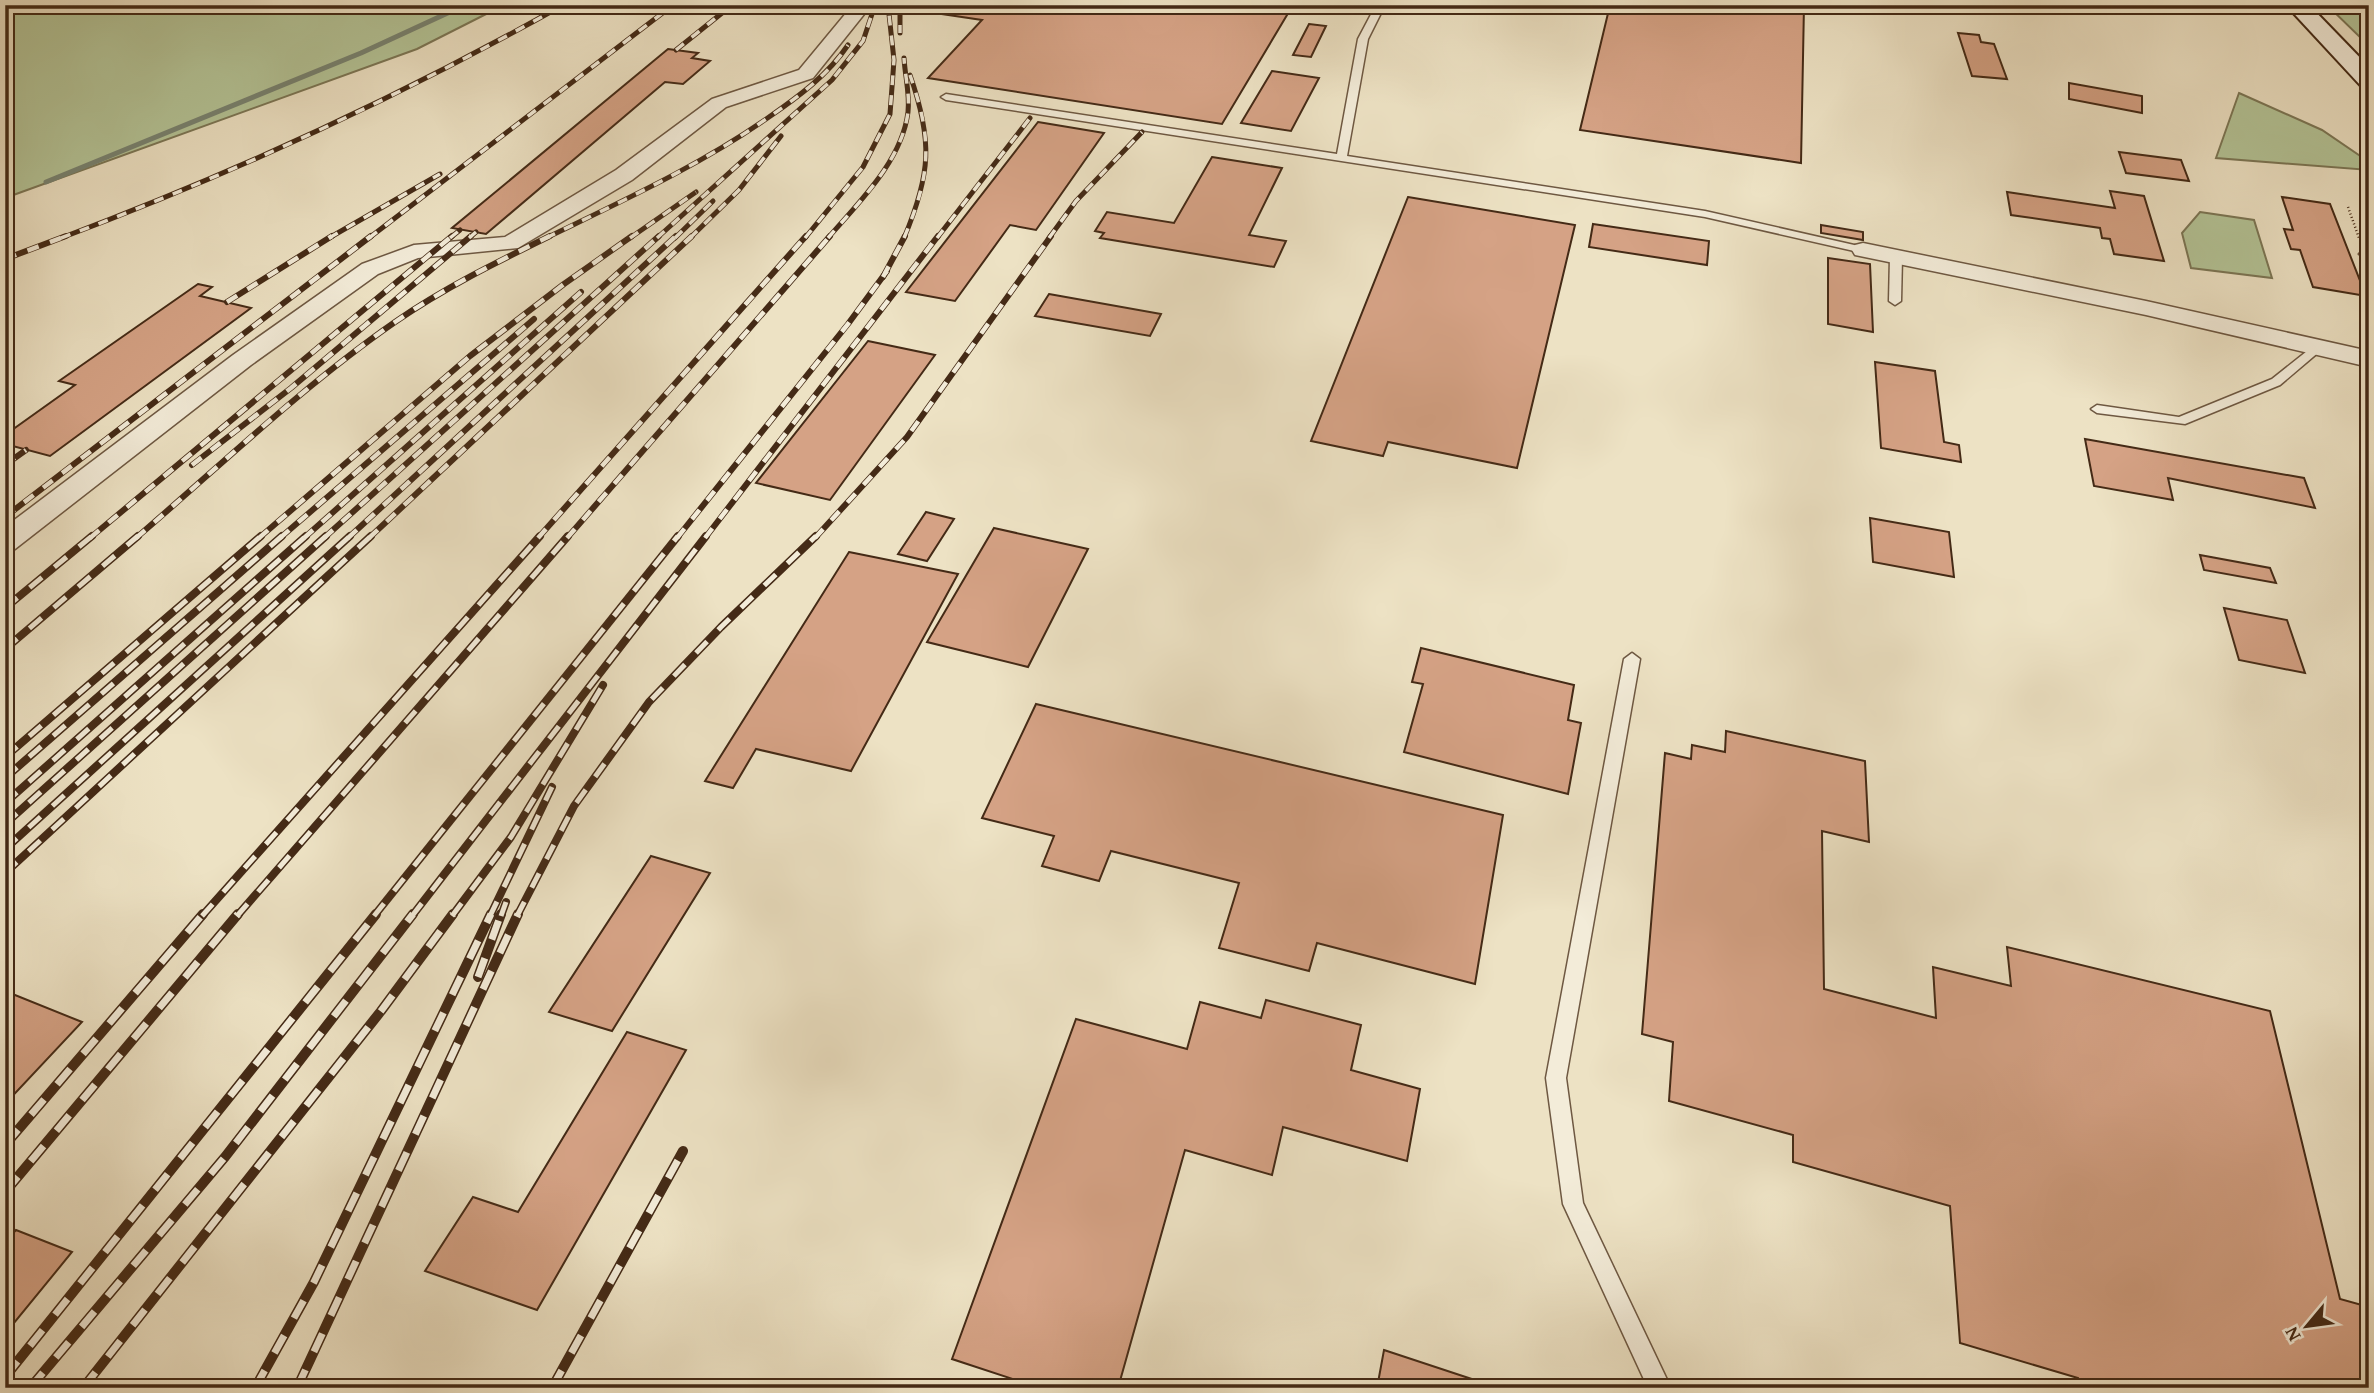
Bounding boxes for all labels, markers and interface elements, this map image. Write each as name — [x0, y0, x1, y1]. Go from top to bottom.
north arrow — [2272, 1292, 2342, 1362]
text: N — [2277, 1322, 2307, 1347]

